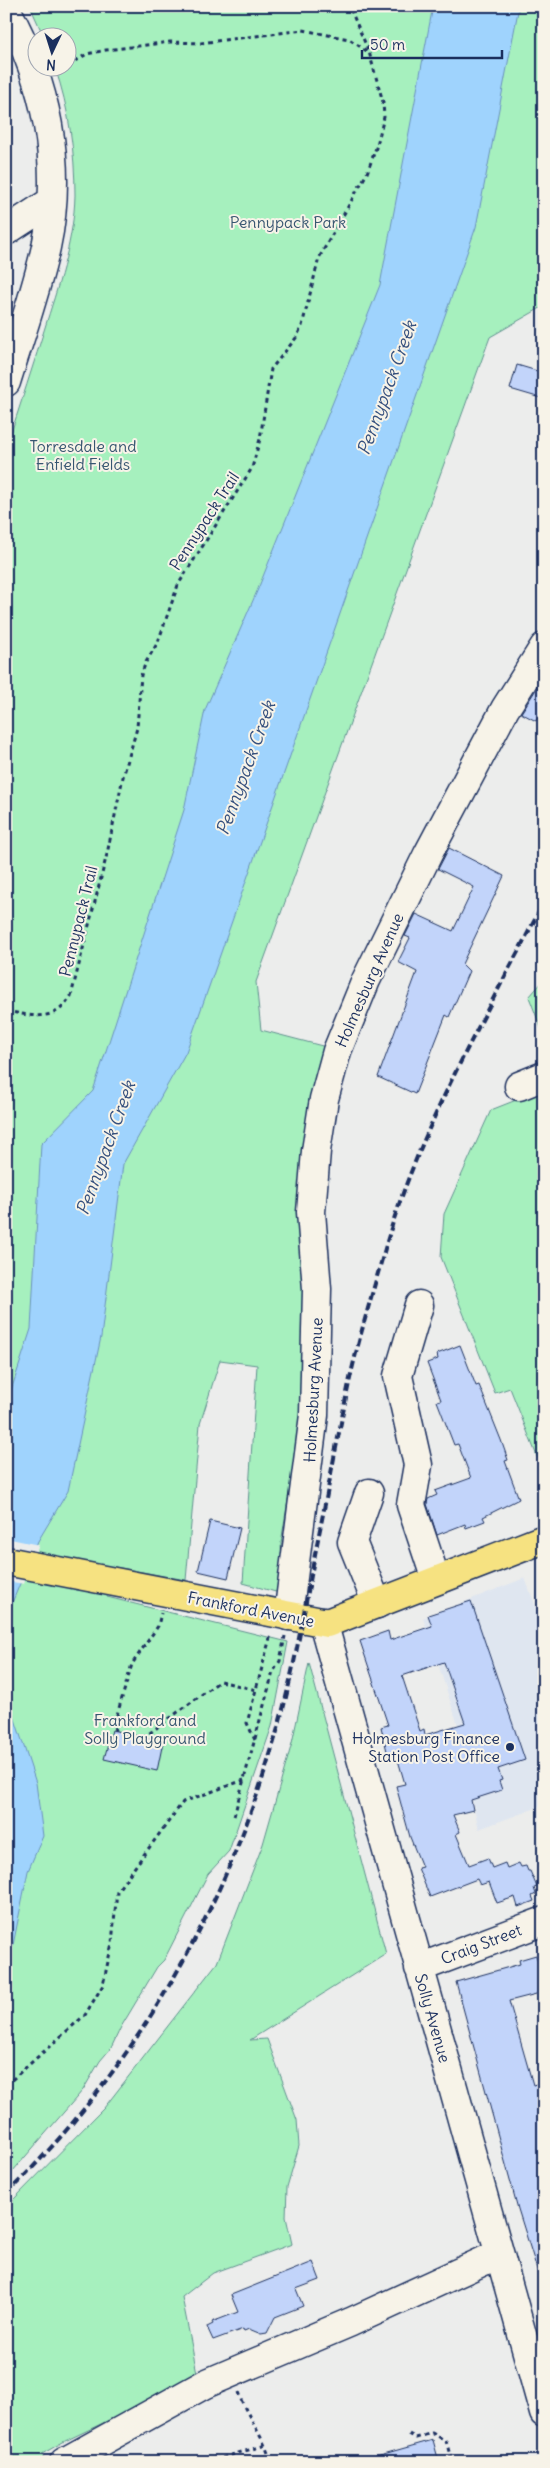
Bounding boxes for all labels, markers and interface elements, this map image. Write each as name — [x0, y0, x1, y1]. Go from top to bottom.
north arrow — [28, 28, 78, 78]
scale bar — [362, 28, 502, 60]
text: 50 m — [370, 35, 405, 54]
text: N — [46, 56, 57, 74]
park label: Pennypack Park — [230, 212, 346, 232]
water label: Pennypack Creek — [352, 316, 422, 458]
park label: Torresdale and Enfield Fields — [29, 436, 137, 474]
street label: Pennypack Trail — [165, 468, 243, 574]
water label: Pennypack Creek — [211, 696, 281, 838]
street label: Pennypack Trail — [55, 864, 101, 978]
street label: Holmesburg Avenue — [330, 910, 408, 1050]
water label: Pennypack Creek — [71, 1076, 141, 1218]
street label: Holmesburg Avenue — [299, 1317, 327, 1463]
street label: Frankford Avenue — [186, 1587, 316, 1631]
park label: Frankford and Solly Playground — [84, 1710, 206, 1748]
place label: Holmesburg Finance Station Post Office — [352, 1728, 500, 1766]
marker: Holmesburg Finance Station Post Office — [504, 1741, 516, 1753]
street label: Craig Street — [438, 1919, 525, 1969]
street label: Solly Avenue — [411, 1971, 455, 2065]

